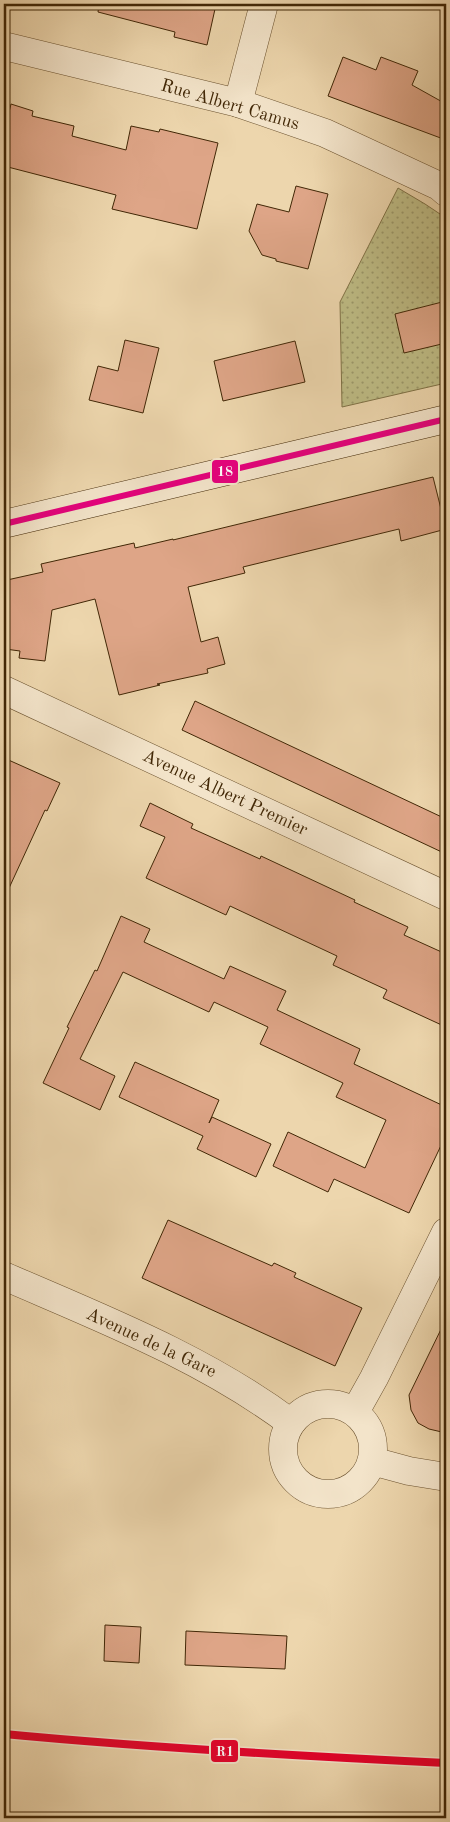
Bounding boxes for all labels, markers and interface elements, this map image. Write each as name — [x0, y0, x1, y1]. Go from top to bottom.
street label: Rue Albert Camus — [159, 77, 302, 133]
line badge: 18 — [211, 459, 239, 484]
text: 18 — [217, 465, 233, 479]
street label: Avenue Albert Premier — [140, 747, 311, 839]
street label: Avenue de la Gare — [83, 1305, 219, 1381]
line badge: R1 — [210, 1739, 239, 1763]
text: R1 — [216, 1745, 234, 1759]

